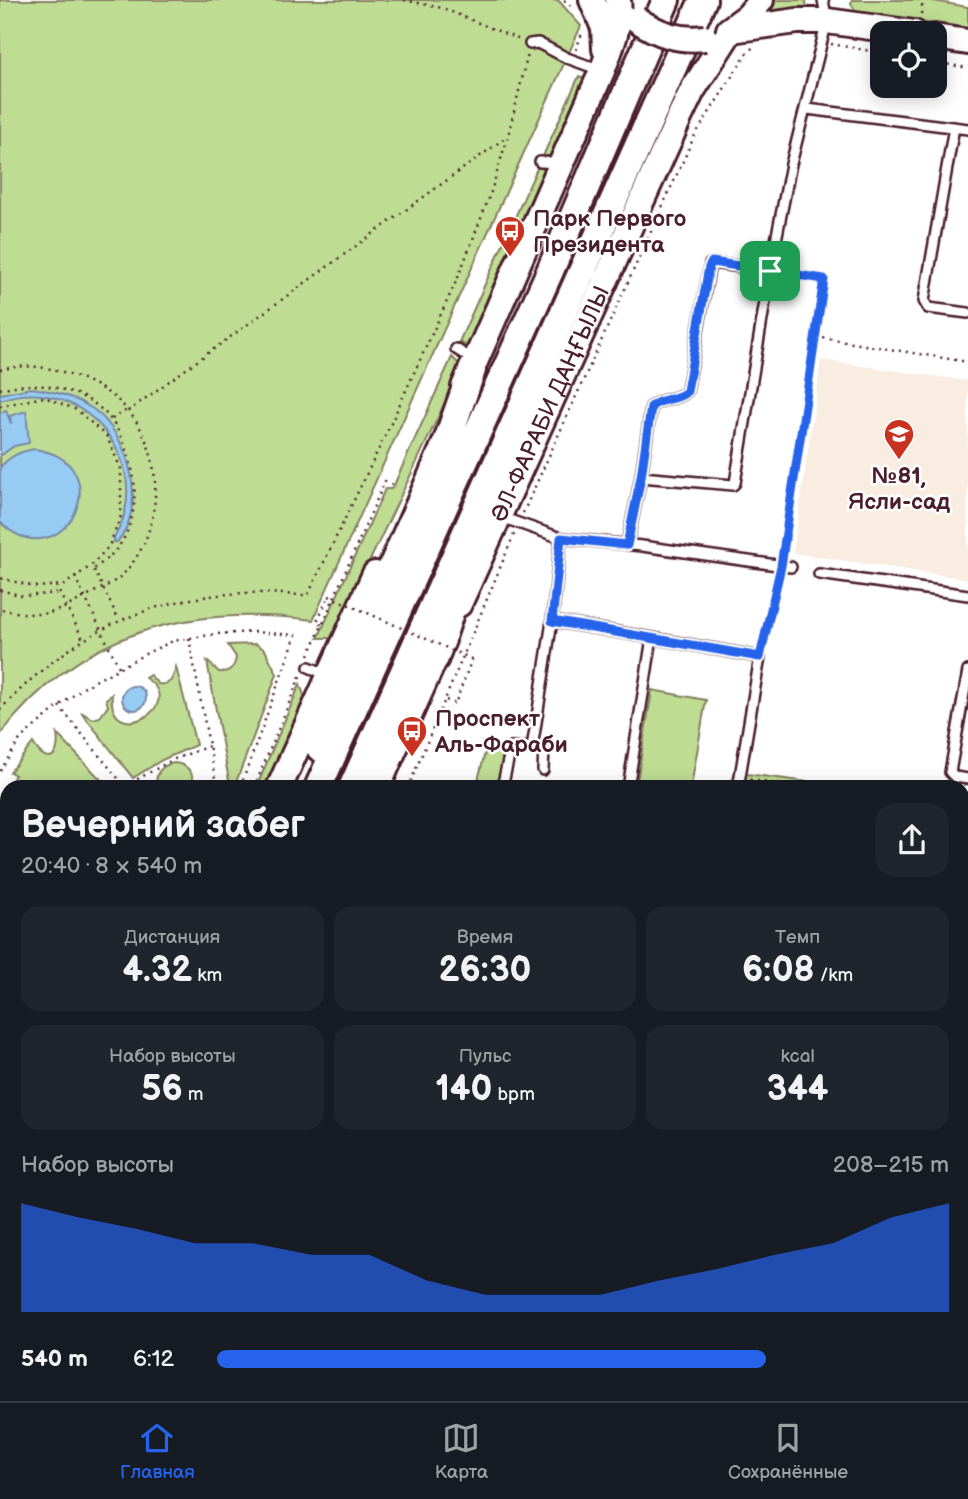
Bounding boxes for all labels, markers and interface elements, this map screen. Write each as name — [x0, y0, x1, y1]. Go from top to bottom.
map controls — [870, 21, 947, 98]
button: locate — [870, 21, 947, 98]
place label: Парк Первого Президента — [533, 205, 686, 259]
bus stop icon: Парк Первого Президента — [493, 214, 527, 258]
pin — [740, 241, 800, 301]
icon: arrive — [751, 252, 789, 290]
street label: ӘЛ-ФАРАБИ ДАҢҒЫЛЫ — [485, 282, 616, 526]
school or university icon: №81, Ясли-сад — [882, 417, 916, 461]
place label: №81, Ясли-сад — [848, 462, 950, 516]
place label: Проспект Аль-Фараби — [434, 705, 568, 759]
bus stop icon: Проспект Аль-Фараби — [395, 714, 429, 758]
text: Вечерний забег — [21, 803, 305, 848]
button: share — [875, 803, 949, 877]
text: 20:40 · 8 × 540 m — [21, 852, 202, 880]
text: Дистанция — [124, 926, 220, 949]
text: Время — [457, 926, 513, 949]
text: Темп — [775, 926, 820, 949]
text: 4.32 — [122, 949, 192, 992]
text: 26:30 — [439, 949, 531, 992]
text: 6:08 — [742, 949, 815, 992]
text: km — [192, 964, 222, 987]
text: /km — [815, 964, 853, 987]
text: Набор высоты — [109, 1045, 236, 1068]
text: Пульс — [459, 1045, 511, 1068]
text: kcal — [781, 1045, 815, 1068]
text: 56 — [141, 1068, 183, 1111]
text: 140 — [435, 1068, 492, 1111]
text: 344 — [767, 1068, 828, 1111]
text: m — [183, 1083, 203, 1106]
text: bpm — [492, 1083, 535, 1106]
text: Набор высоты — [21, 1151, 174, 1179]
text: 208–215 m — [833, 1151, 949, 1179]
text: 540 m — [21, 1345, 88, 1373]
text: 6:12 — [133, 1345, 174, 1373]
tab: Главная — [120, 1419, 195, 1484]
tab: Карта — [435, 1419, 488, 1484]
tab: Сохранённые — [728, 1419, 848, 1484]

